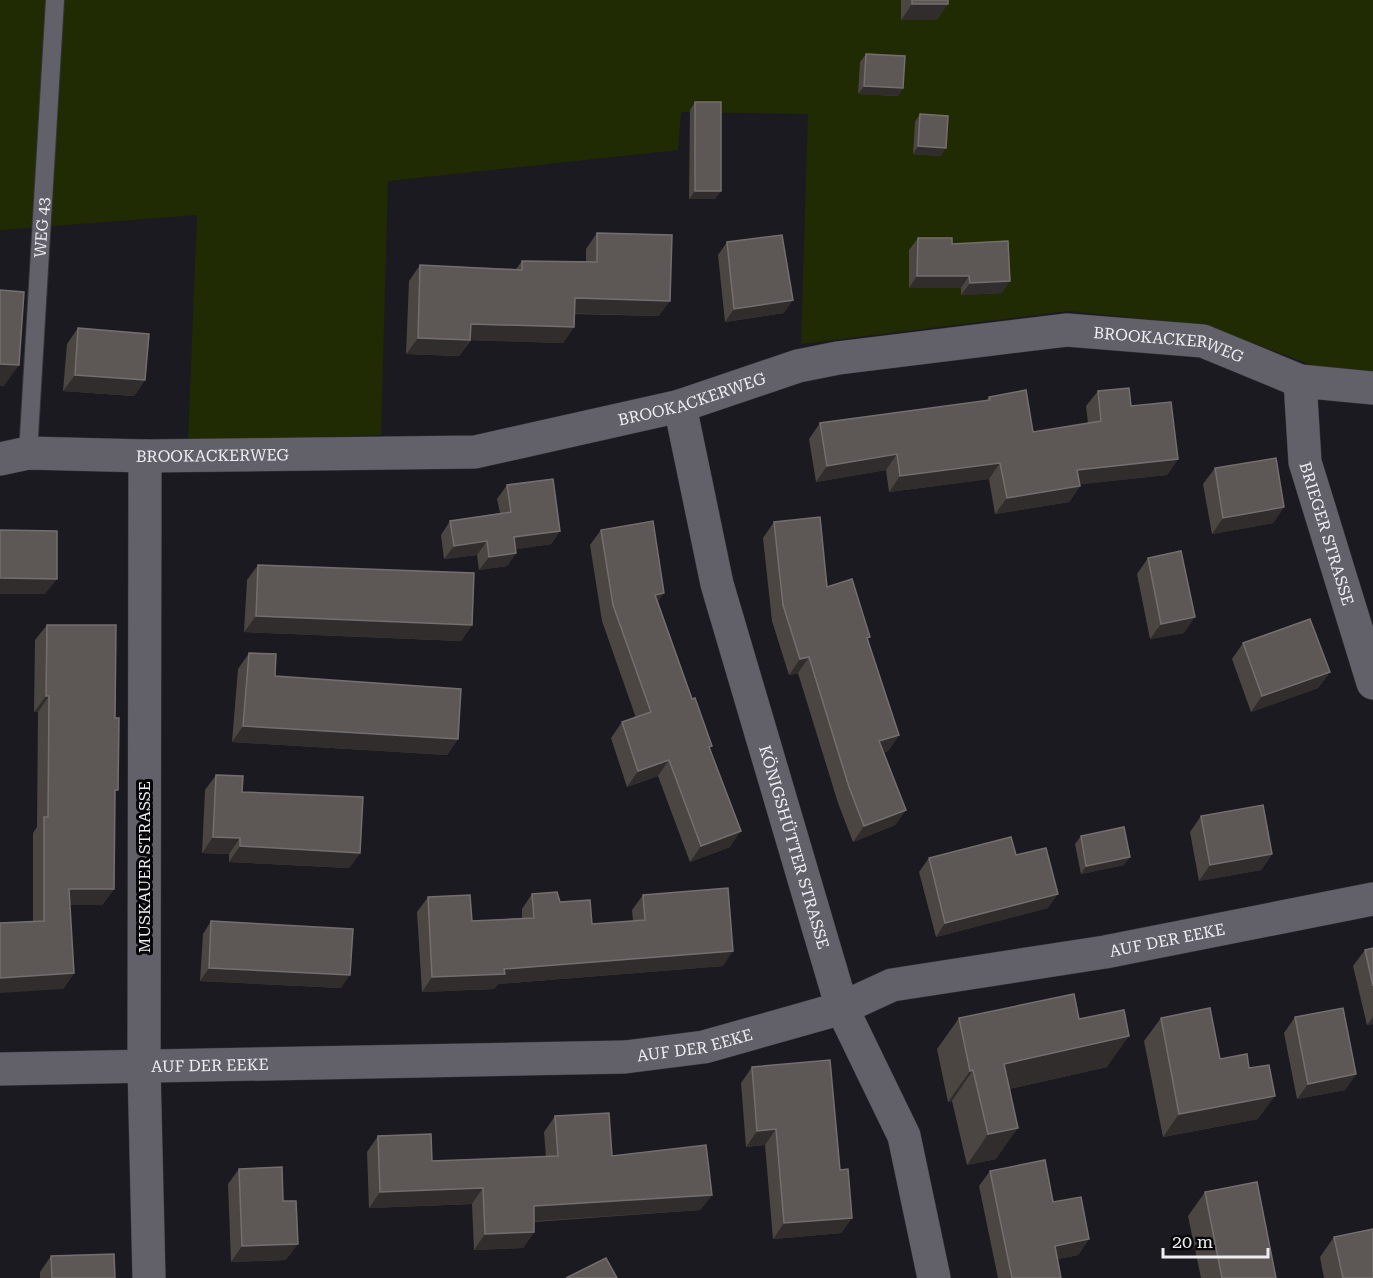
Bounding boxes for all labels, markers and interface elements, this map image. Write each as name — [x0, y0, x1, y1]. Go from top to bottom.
street label: WEG 43 — [31, 197, 53, 258]
street label: BROOKACKERWEG — [1093, 323, 1247, 367]
street label: BROOKACKERWEG — [616, 368, 769, 430]
street label: BROOKACKERWEG — [136, 445, 290, 466]
street label: BRIEGER STRASSE — [1296, 460, 1358, 608]
street label: KÖNIGSHÜTTER STRASSE — [755, 743, 833, 951]
street label: MUSKAUER STRASSE — [135, 781, 154, 953]
street label: AUF DER EEKE — [1108, 920, 1227, 961]
street label: AUF DER EEKE — [636, 1025, 755, 1065]
street label: AUF DER EEKE — [151, 1055, 269, 1076]
scale bar — [1163, 1221, 1268, 1259]
text: 20 m — [1172, 1231, 1213, 1252]

